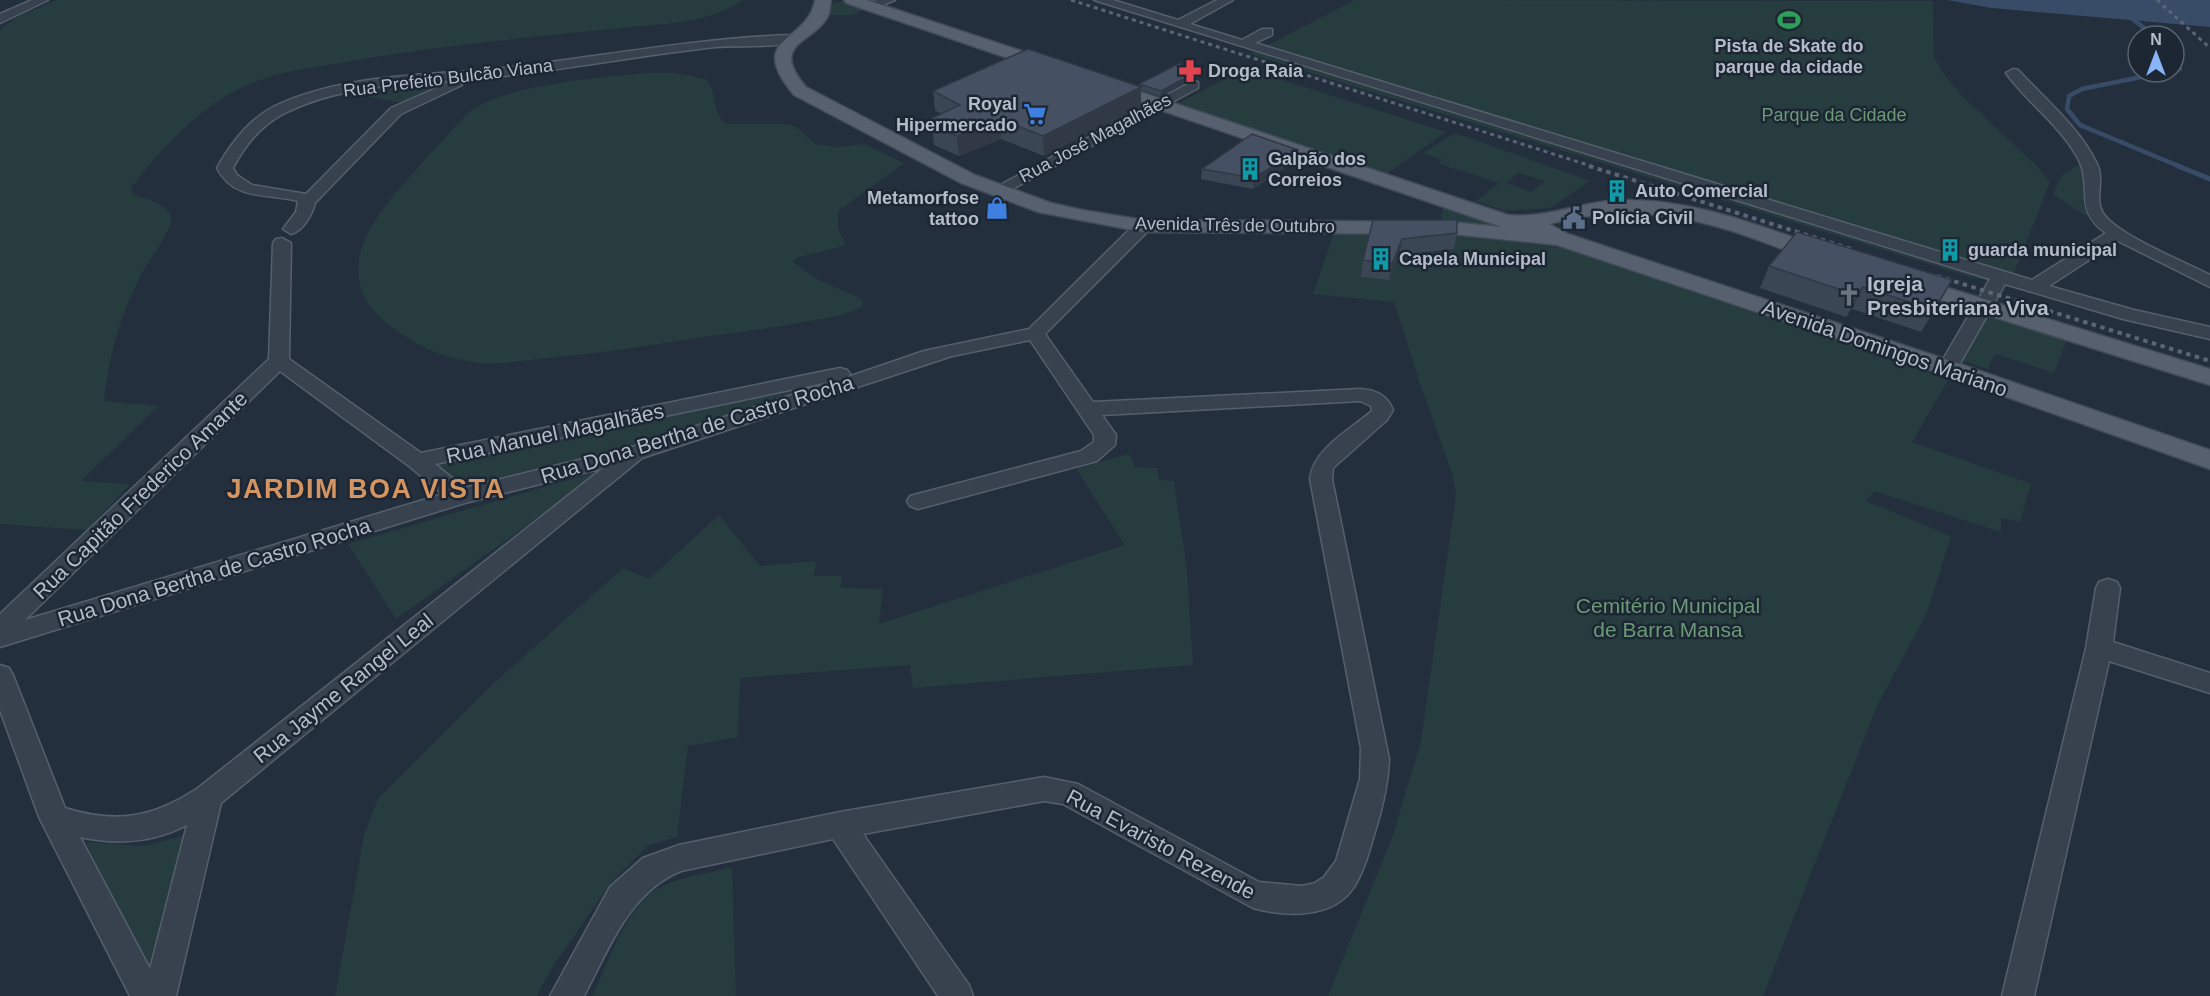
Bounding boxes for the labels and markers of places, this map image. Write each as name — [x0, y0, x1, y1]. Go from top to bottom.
sports icon: Pista de Skate do parque da cidade — [1776, 7, 1802, 33]
place label: Pista de Skate do parque da cidade — [1714, 36, 1864, 77]
pharmacy icon: Droga Raia — [1177, 58, 1203, 84]
place label: Droga Raia — [1208, 61, 1304, 81]
place label: Royal Hipermercado — [896, 94, 1017, 135]
supermarket icon: Royal Hipermercado — [1022, 101, 1048, 127]
place label: Galpão dos Correios — [1268, 149, 1366, 190]
building icon: Galpão dos Correios — [1237, 156, 1263, 182]
building icon: Auto Comercial — [1604, 178, 1630, 204]
place label: Auto Comercial — [1635, 181, 1768, 201]
place label: Metamorfose tattoo — [867, 188, 979, 229]
shop icon: Metamorfose tattoo — [984, 195, 1010, 221]
public building icon: Polícia Civil — [1561, 205, 1587, 231]
place label: Polícia Civil — [1592, 208, 1693, 228]
building icon: guarda municipal — [1937, 237, 1963, 263]
place label: guarda municipal — [1968, 240, 2117, 260]
building icon: Capela Municipal — [1368, 246, 1394, 272]
place label: Capela Municipal — [1399, 249, 1546, 269]
place label: Igreja Presbiteriana Viva — [1867, 272, 2049, 319]
church icon: Igreja Presbiteriana Viva — [1836, 282, 1862, 308]

